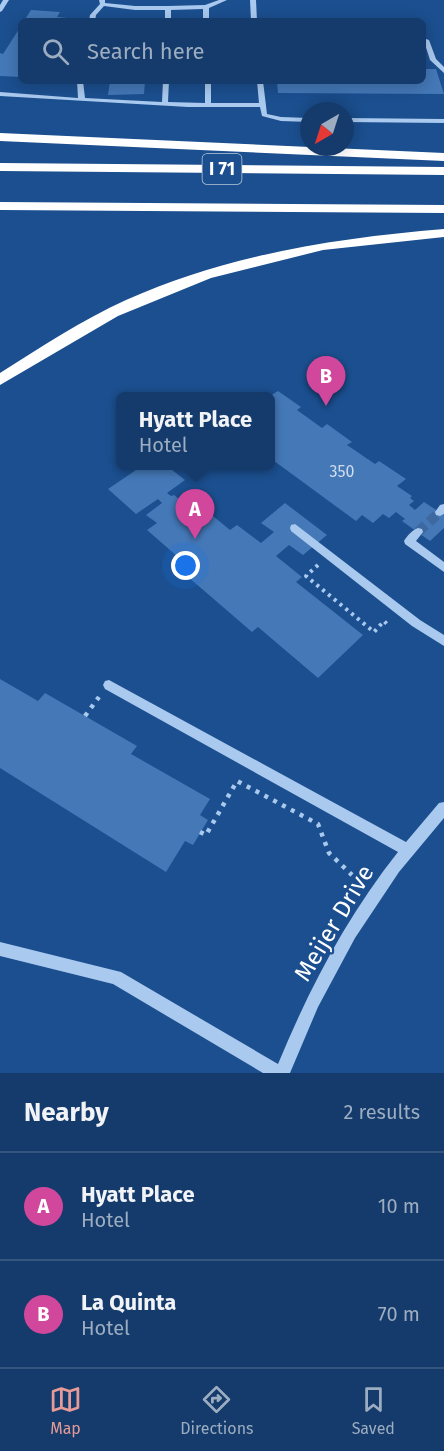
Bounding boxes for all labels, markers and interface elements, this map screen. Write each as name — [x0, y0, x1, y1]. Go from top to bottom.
search box — [18, 18, 426, 84]
icon: search — [39, 35, 72, 68]
text: Search here — [87, 38, 205, 65]
north arrow — [300, 102, 354, 156]
road number: I 71 — [202, 154, 242, 184]
pin: B — [306, 356, 346, 406]
popup — [116, 392, 275, 470]
text: Hyatt Place — [139, 406, 252, 433]
text: Hotel — [139, 433, 188, 457]
house number: 350 — [330, 462, 355, 481]
pin: A — [176, 490, 214, 539]
your location — [171, 551, 200, 580]
street label: Meijer Drive — [288, 860, 380, 986]
text: Nearby — [24, 1097, 109, 1128]
text: 2 results — [343, 1100, 420, 1124]
text: Hyatt Place — [81, 1181, 195, 1208]
text: A — [38, 1194, 49, 1218]
text: 10 m — [378, 1194, 420, 1218]
text: Hotel — [81, 1208, 130, 1232]
text: La Quinta — [81, 1289, 176, 1316]
text: B — [37, 1302, 50, 1326]
text: 70 m — [378, 1302, 420, 1326]
text: Hotel — [81, 1316, 130, 1340]
tab: Map — [49, 1383, 82, 1438]
tab: Directions — [180, 1383, 254, 1438]
tab: Saved — [352, 1383, 395, 1438]

